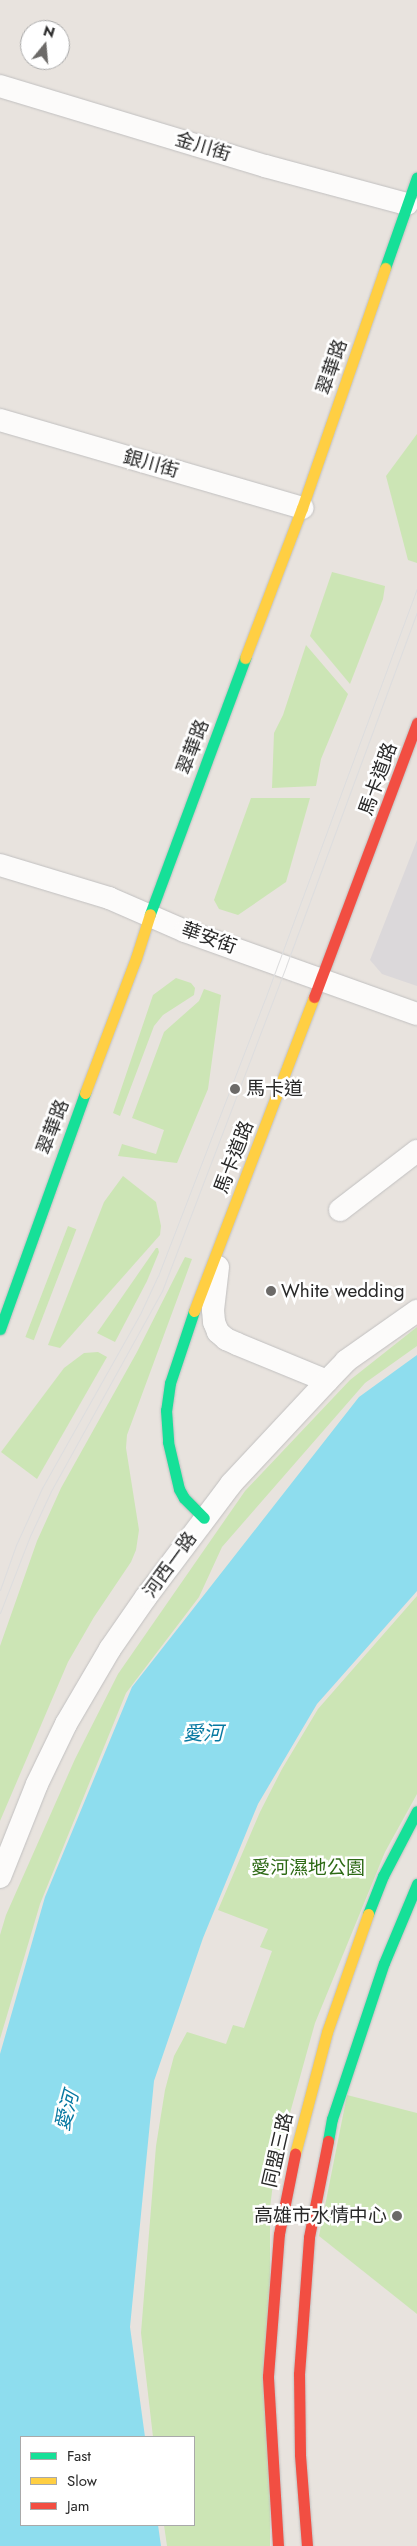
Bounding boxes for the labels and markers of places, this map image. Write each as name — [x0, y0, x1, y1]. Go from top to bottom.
place label: 馬卡道 — [246, 1078, 303, 1100]
marker: 馬卡道 — [228, 1082, 242, 1096]
place label: White wedding — [281, 1280, 405, 1302]
marker: White wedding — [265, 1285, 277, 1297]
place label: 高雄市水情中心 — [254, 2205, 387, 2227]
marker: 高雄市水情中心 — [391, 2210, 403, 2222]

